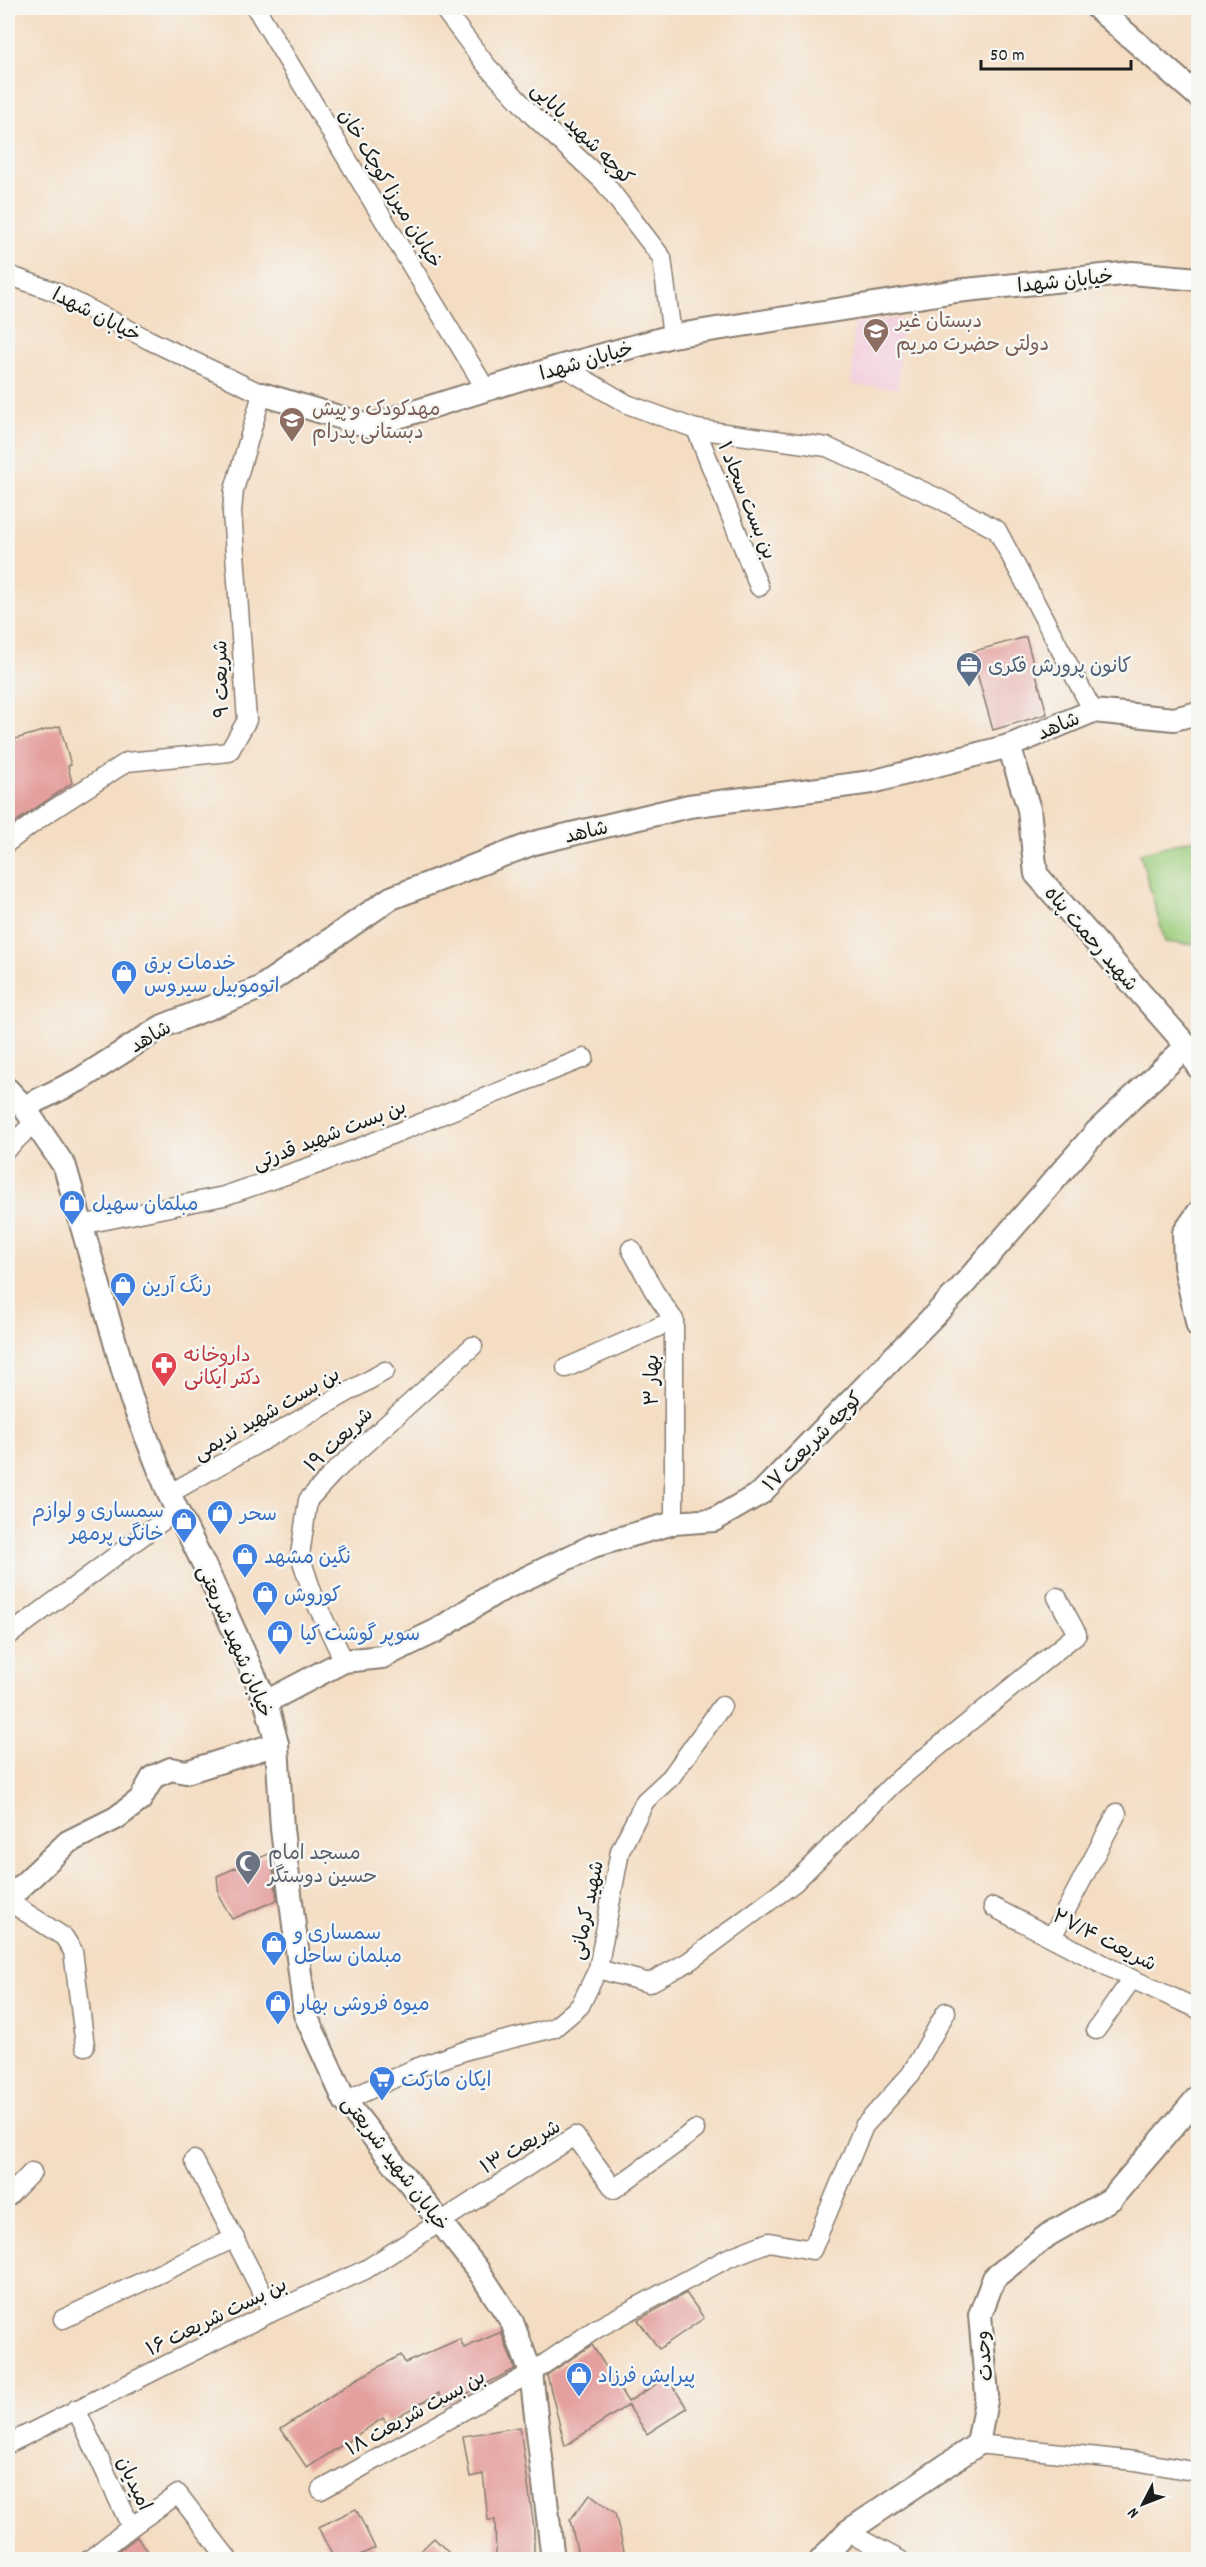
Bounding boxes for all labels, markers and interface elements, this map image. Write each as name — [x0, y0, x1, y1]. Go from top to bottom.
scale bar — [981, 33, 1131, 71]
text: 50 m — [990, 44, 1025, 69]
street label: کوچه شهید بابایی — [523, 77, 639, 193]
street label: خیابان میرزا کوچک خان — [330, 105, 447, 275]
street label: خیابان شهدا — [1016, 264, 1115, 302]
street label: خیابان شهدا — [46, 282, 145, 351]
place label: دبستان غیر دولتی حضرت مریم — [894, 309, 1049, 360]
school or university icon: دبستان غیر دولتی حضرت مریم — [861, 316, 891, 354]
street label: خیابان شهدا — [537, 336, 637, 390]
place label: مهدکودک و پیش دبستانی پدرام — [312, 397, 440, 448]
school or university icon: مهدکودک و پیش دبستانی پدرام — [277, 405, 307, 443]
street label: بن بست سجاد ۱ — [709, 438, 782, 564]
street label: شریعت ۹ — [208, 640, 238, 718]
office icon: کانون پرورش فکری — [954, 650, 984, 688]
place label: کانون پرورش فکری — [988, 654, 1131, 682]
street label: شاهد — [1033, 706, 1085, 749]
street label: شاهد — [562, 815, 611, 853]
street label: شهید رحمت پناه — [1036, 881, 1143, 999]
place label: خدمات برق اتوموبیل سیروس — [144, 951, 280, 1002]
shop icon: خدمات برق اتوموبیل سیروس — [109, 958, 139, 996]
street label: شاهد — [125, 1015, 178, 1062]
street label: بن بست شهید قدرتی — [249, 1095, 411, 1179]
shop icon: مبلمان سهیل — [57, 1188, 87, 1226]
place label: مبلمان سهیل — [92, 1192, 198, 1220]
shop icon: رنگ آرین — [108, 1270, 138, 1308]
place label: رنگ آرین — [142, 1274, 212, 1302]
place label: داروخانه دکتر ایکانی — [184, 1343, 261, 1394]
pharmacy icon: داروخانه دکتر ایکانی — [149, 1350, 179, 1388]
street label: بهار ۳ — [640, 1354, 668, 1406]
street label: بن بست شهید ندیمی — [189, 1362, 346, 1469]
street label: کوچه شریعت ۱۷ — [758, 1387, 871, 1500]
street label: شریعت ۱۹ — [299, 1402, 381, 1480]
shop icon: سحر — [205, 1498, 235, 1536]
place label: سمساری و لوازم خانگی پرمهر — [32, 1499, 164, 1550]
place label: سحر — [238, 1502, 277, 1530]
shop icon: سمساری و لوازم خانگی پرمهر — [169, 1506, 199, 1544]
shop icon: نگین مشهد — [230, 1541, 260, 1579]
place label: نگین مشهد — [264, 1545, 351, 1573]
street label: خیابان شهید شریعتی — [188, 1562, 278, 1723]
shop icon: کوروش — [250, 1579, 280, 1617]
place label: کوروش — [284, 1583, 341, 1611]
shop icon: سوپر گوشت کیا — [265, 1618, 295, 1656]
place label: سوپر گوشت کیا — [300, 1622, 420, 1650]
place label: مسجد امام حسین دوستگر — [266, 1841, 377, 1892]
mosque icon: مسجد امام حسین دوستگر — [233, 1848, 263, 1886]
street label: شهید کرمانی — [565, 1858, 613, 1963]
street label: شریعت ۲۷/۴ — [1047, 1903, 1160, 1980]
place label: سمساری و مبلمان ساحل — [292, 1921, 402, 1972]
shop icon: سمساری و مبلمان ساحل — [259, 1929, 289, 1967]
shop icon: میوه فروشی بهار — [263, 1988, 293, 2026]
place label: میوه فروشی بهار — [296, 1992, 430, 2020]
supermarket icon: ایکان مارکت — [367, 2064, 397, 2102]
place label: ایکان مارکت — [401, 2068, 491, 2096]
street label: خیابان شهید شریعتی — [333, 2091, 454, 2238]
street label: شریعت ۱۳ — [476, 2114, 567, 2183]
street label: بن بست شریعت ۱۶ — [142, 2272, 293, 2365]
street label: وحدت — [970, 2329, 1002, 2382]
shop icon: پیرایش فرزاد — [564, 2360, 594, 2398]
place label: پیرایش فرزاد — [598, 2364, 695, 2392]
street label: بن بست شریعت ۱۸ — [342, 2365, 491, 2465]
street label: امیدیان — [108, 2453, 157, 2516]
north arrow — [1113, 2474, 1173, 2534]
text: N — [1122, 2502, 1145, 2523]

